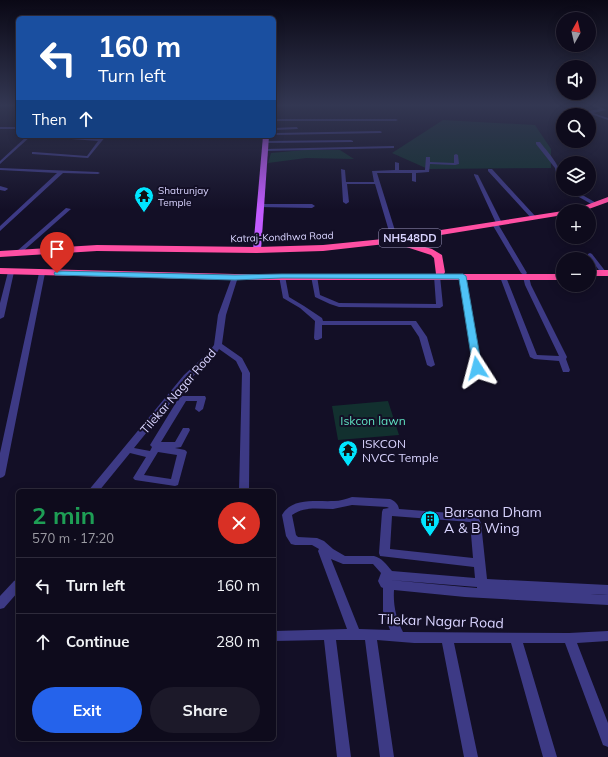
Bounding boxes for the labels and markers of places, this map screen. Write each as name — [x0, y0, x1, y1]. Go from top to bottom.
place label: Shatrunjay Temple — [158, 184, 209, 209]
temple icon: Shatrunjay Temple — [133, 185, 155, 213]
pin — [40, 232, 74, 273]
place label: ISKCON NVCC Temple — [362, 436, 438, 465]
temple icon: ISKCON NVCC Temple — [337, 439, 359, 467]
place label: Barsana Dham A & B Wing — [444, 503, 542, 537]
building icon: Barsana Dham A & B Wing — [419, 509, 441, 537]

